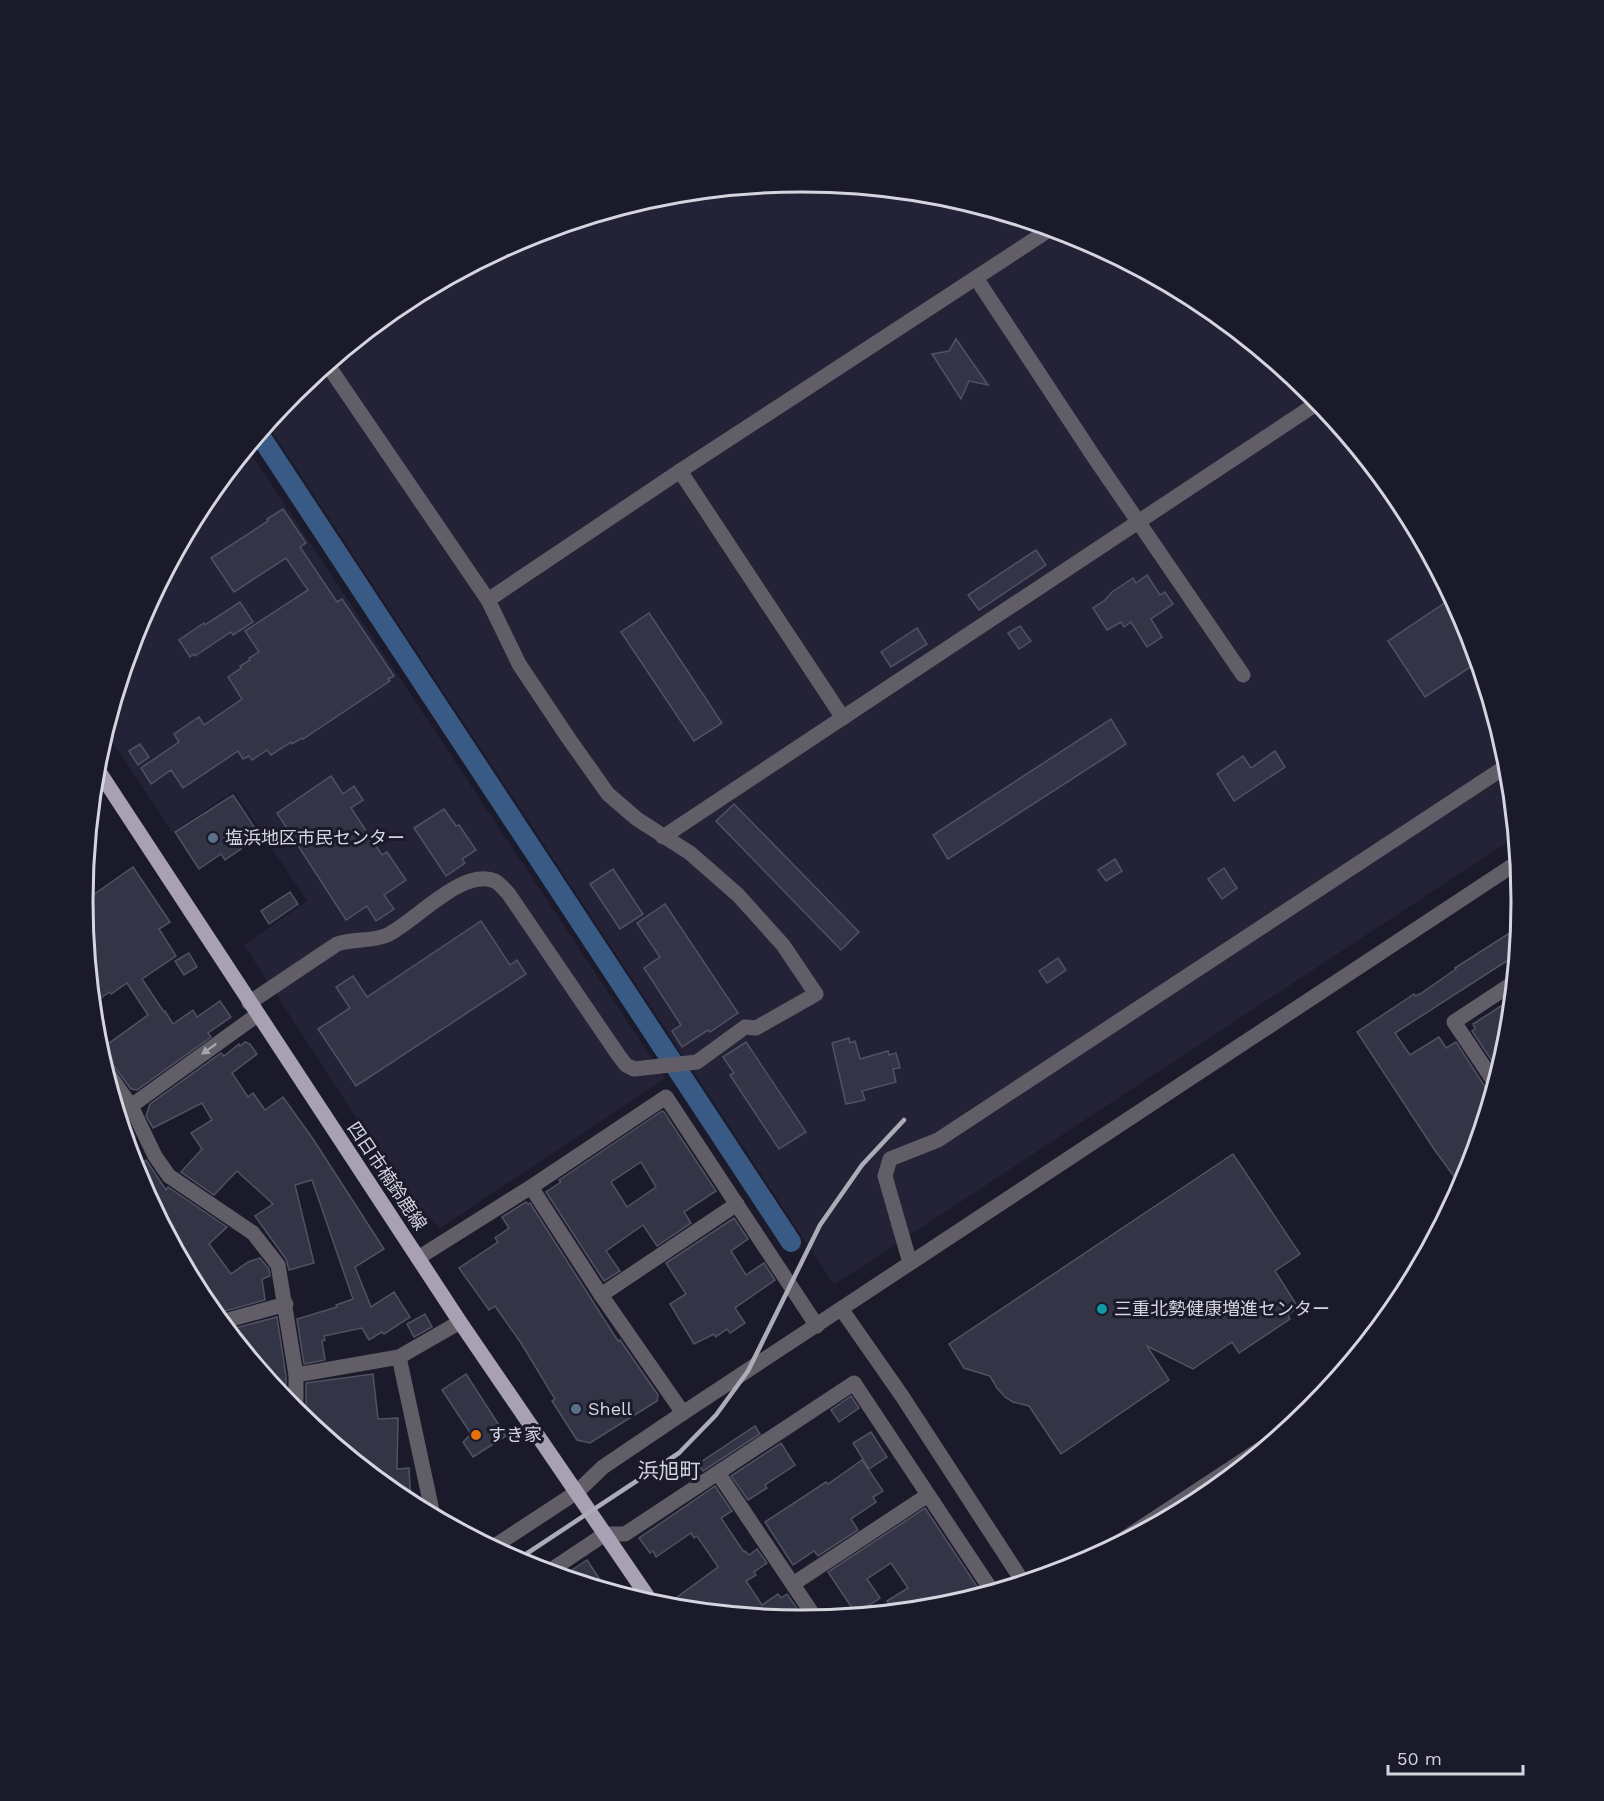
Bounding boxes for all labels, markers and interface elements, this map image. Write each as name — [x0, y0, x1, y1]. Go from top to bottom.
place label: 塩浜地区市民センター — [225, 827, 405, 848]
marker: 塩浜地区市民センター — [206, 831, 220, 845]
one-way arrow — [202, 1043, 217, 1055]
street label: 四日市楠鈴鹿線 — [343, 1118, 431, 1234]
place label: 三重北勢健康増進センター — [1114, 1298, 1330, 1319]
marker: 三重北勢健康増進センター — [1095, 1302, 1109, 1316]
place label: Shell — [588, 1398, 633, 1419]
marker: Shell — [569, 1402, 583, 1416]
place label: すき家 — [488, 1424, 542, 1445]
marker: すき家 — [469, 1428, 483, 1442]
district label: 浜旭町 — [638, 1458, 701, 1483]
scale bar — [1388, 1738, 1523, 1776]
text: 50 m — [1397, 1748, 1442, 1769]

